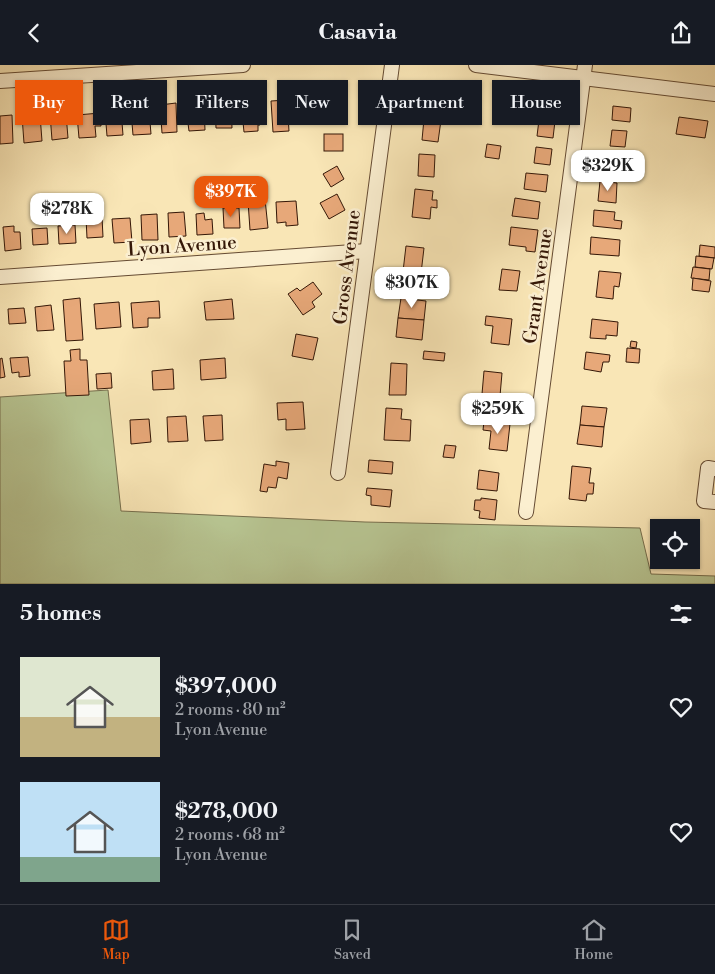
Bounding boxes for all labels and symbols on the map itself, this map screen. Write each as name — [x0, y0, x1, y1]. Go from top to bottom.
pin: $329K — [573, 149, 643, 192]
pin: $397K — [196, 175, 266, 218]
pin: $278K — [32, 193, 102, 235]
street label: Gross Avenue — [328, 208, 366, 326]
street label: Grant Avenue — [518, 227, 558, 345]
street label: Lyon Avenue — [127, 230, 238, 262]
pin: $307K — [377, 267, 447, 309]
pin: $259K — [463, 393, 533, 435]

